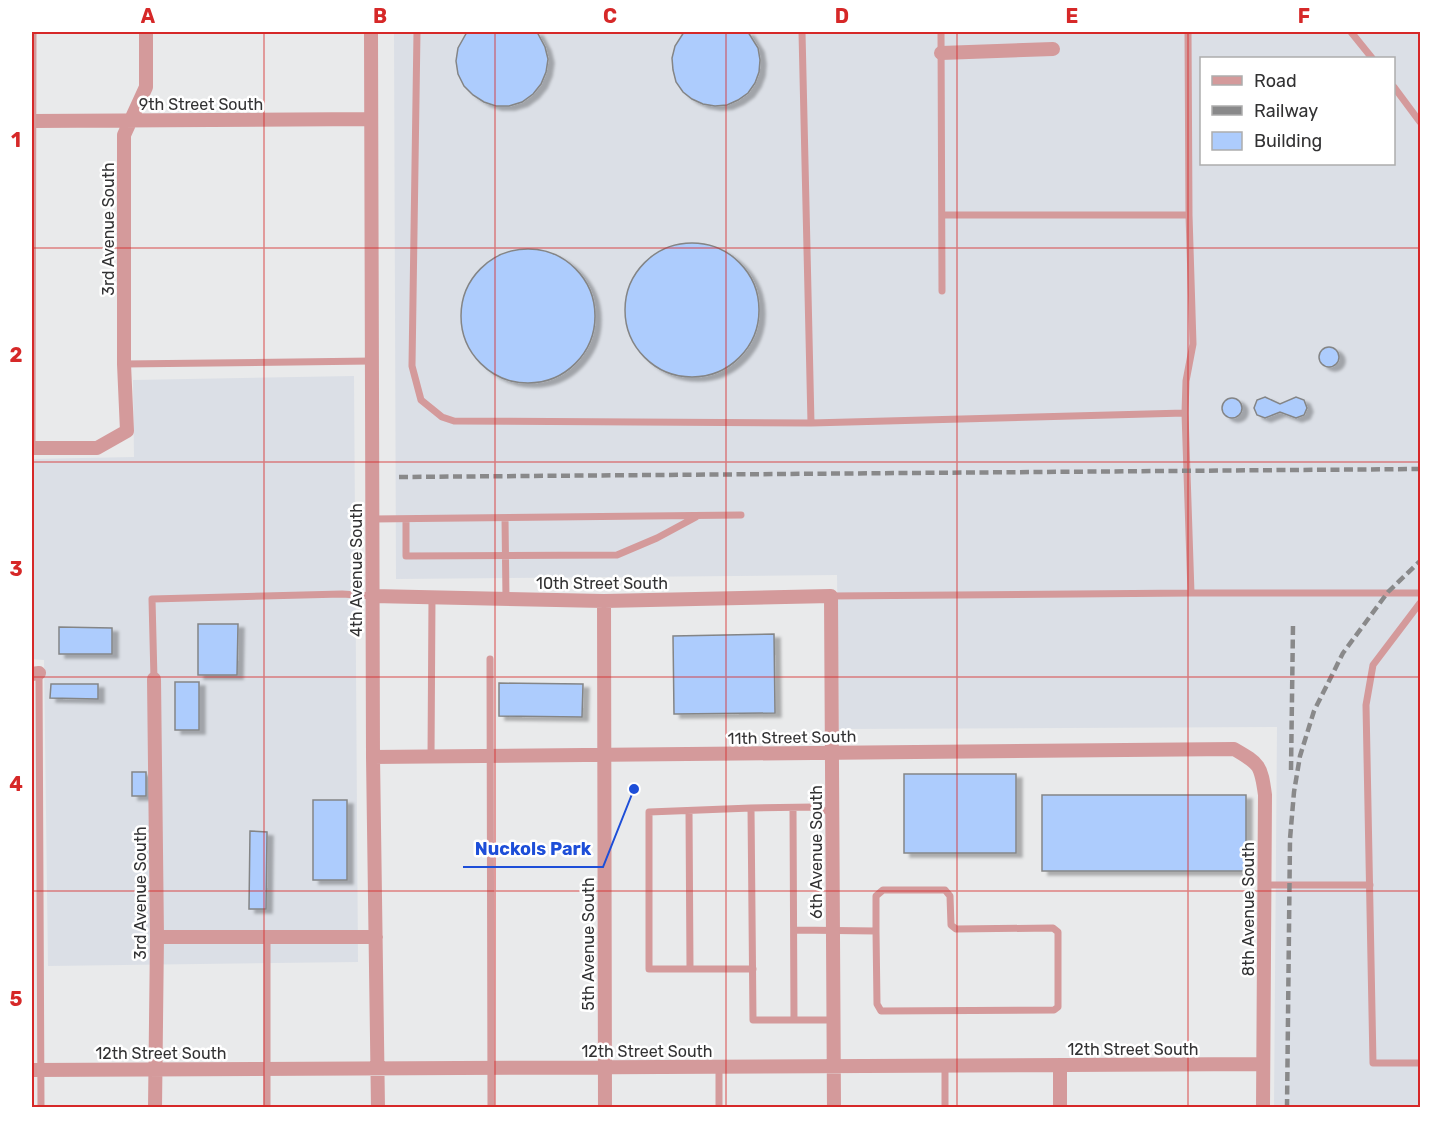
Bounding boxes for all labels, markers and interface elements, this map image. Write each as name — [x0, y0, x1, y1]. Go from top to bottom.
text: A — [141, 4, 156, 28]
text: B — [373, 4, 387, 28]
text: C — [603, 4, 617, 28]
text: D — [835, 4, 849, 28]
text: E — [1066, 4, 1078, 28]
text: F — [1298, 4, 1310, 28]
legend — [1200, 57, 1395, 165]
text: Road — [1254, 70, 1297, 92]
street label: 9th Street South — [139, 95, 263, 114]
text: Railway — [1254, 100, 1318, 122]
text: 1 — [11, 128, 21, 152]
text: Building — [1254, 130, 1322, 152]
street label: 3rd Avenue South — [99, 162, 118, 296]
text: 2 — [10, 343, 23, 367]
street label: 4th Avenue South — [347, 503, 366, 637]
text: 3 — [9, 557, 23, 581]
street label: 10th Street South — [536, 574, 668, 593]
street label: 11th Street South — [728, 727, 856, 748]
text: 4 — [9, 772, 23, 796]
street label: 6th Avenue South — [807, 785, 826, 919]
street label: 3rd Avenue South — [131, 826, 150, 960]
callout: Nuckols Park — [463, 831, 603, 867]
text: Nuckols Park — [475, 838, 592, 860]
street label: 8th Avenue South — [1239, 842, 1258, 976]
street label: 5th Avenue South — [579, 877, 598, 1011]
text: 5 — [10, 987, 23, 1011]
street label: 12th Street South — [1067, 1040, 1199, 1059]
street label: 12th Street South — [581, 1042, 713, 1061]
street label: 12th Street South — [95, 1044, 227, 1063]

